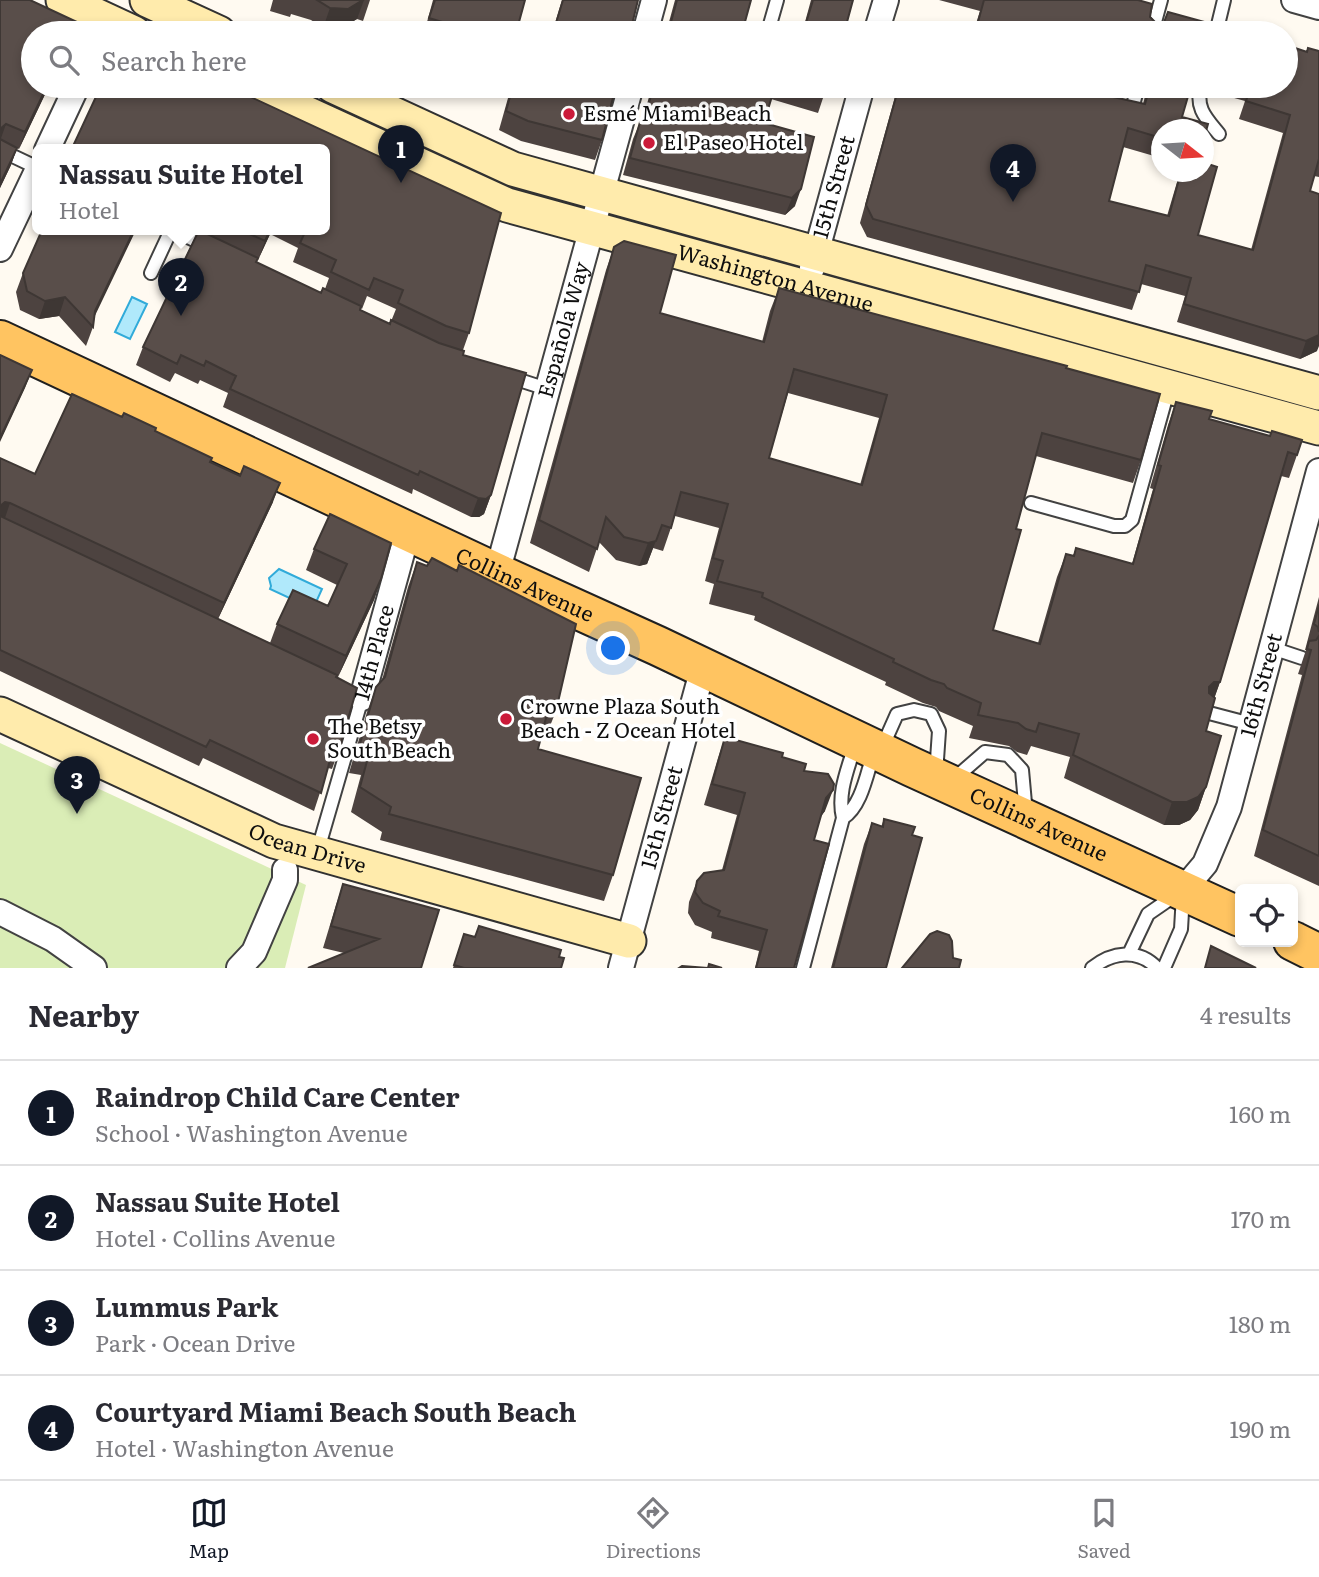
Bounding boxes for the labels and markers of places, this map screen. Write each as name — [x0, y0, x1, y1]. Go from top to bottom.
place label: Esmé Miami Beach — [583, 96, 772, 127]
marker: Esmé Miami Beach — [561, 106, 577, 122]
pin: 1 — [378, 125, 424, 183]
place label: El Paseo Hotel — [663, 125, 804, 156]
marker: El Paseo Hotel — [641, 135, 657, 151]
pin: 4 — [990, 144, 1036, 202]
pin: 2 — [158, 258, 204, 316]
place label: Crowne Plaza South Beach - Z Ocean Hotel — [520, 689, 736, 744]
place label: The Betsy South Beach — [327, 709, 451, 764]
marker: Crowne Plaza South Beach - Z Ocean Hotel — [498, 711, 514, 727]
marker: The Betsy South Beach — [305, 731, 321, 747]
pin: 3 — [54, 756, 100, 814]

